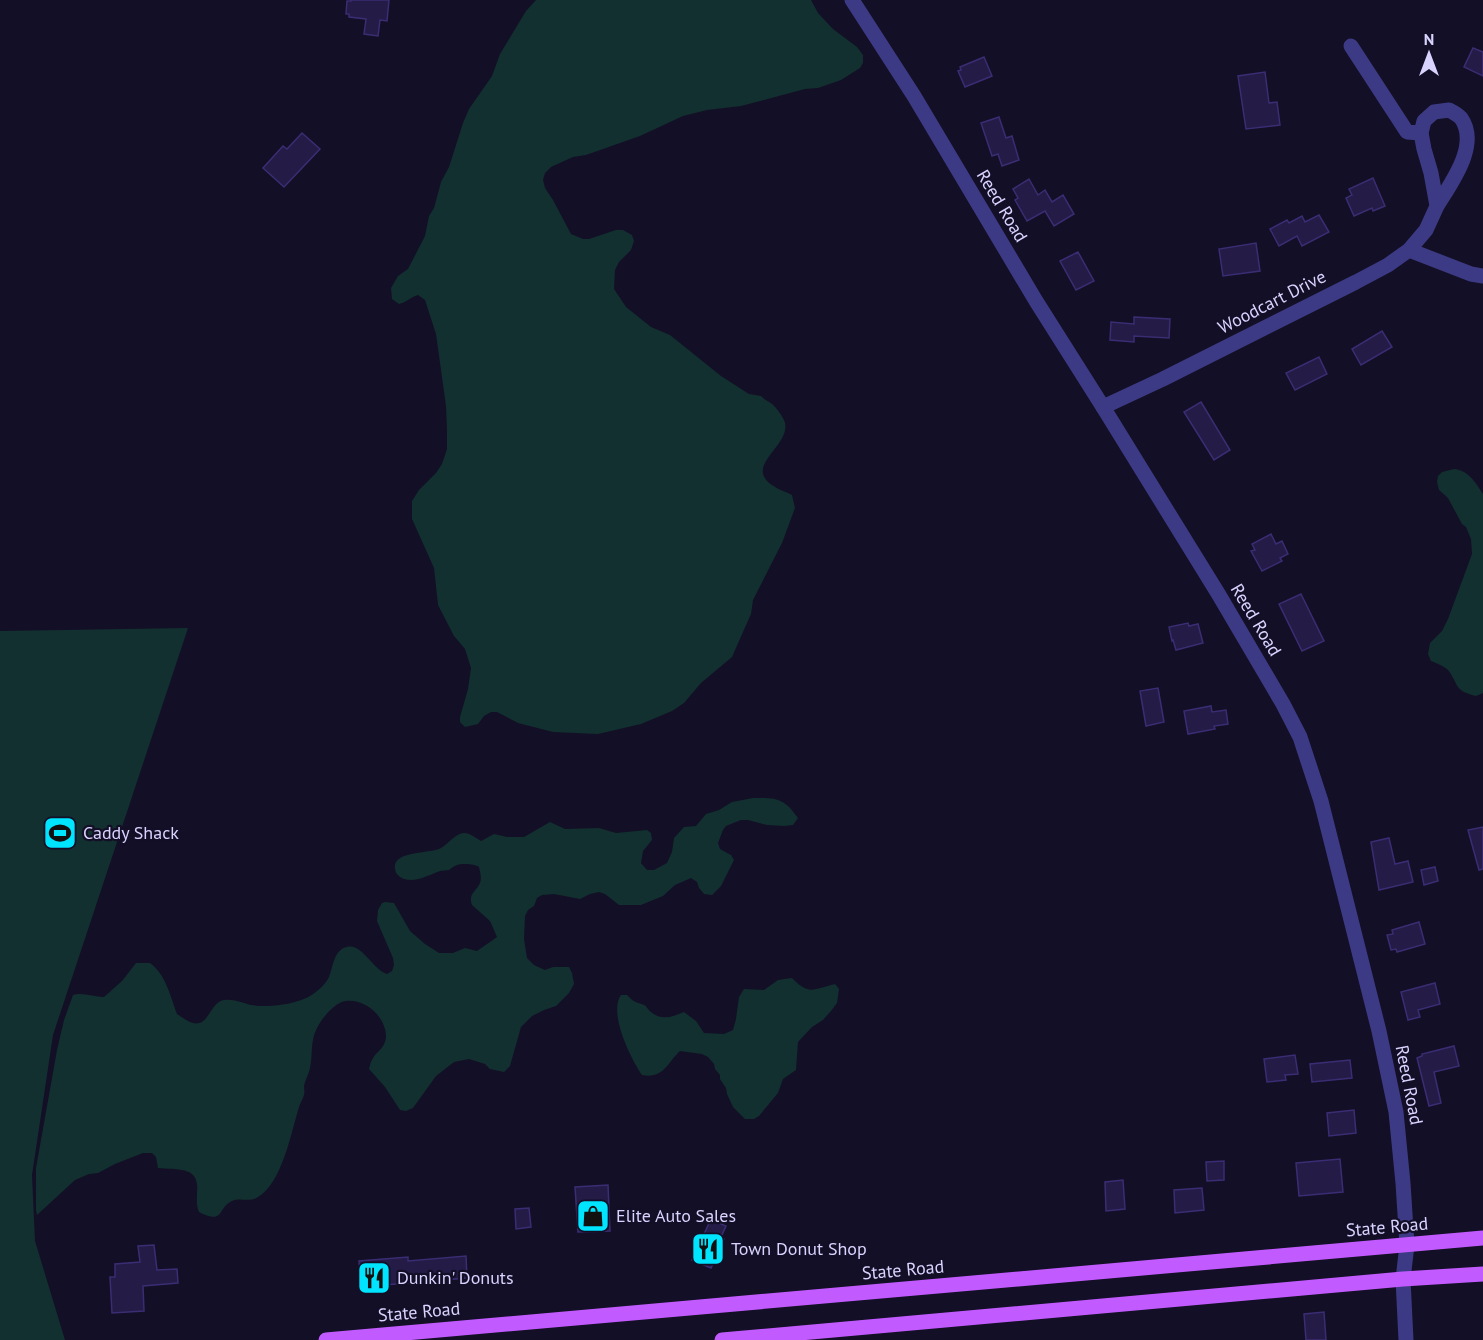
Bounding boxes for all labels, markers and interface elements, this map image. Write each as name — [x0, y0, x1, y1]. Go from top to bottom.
north arrow — [1399, 24, 1459, 84]
text: N — [1424, 29, 1434, 49]
street label: Reed Road — [972, 165, 1033, 246]
street label: Woodcart Drive — [1214, 265, 1330, 339]
street label: Reed Road — [1226, 579, 1287, 660]
sports icon: Caddy Shack — [42, 815, 78, 851]
place label: Caddy Shack — [83, 821, 179, 844]
street label: Reed Road — [1391, 1043, 1428, 1127]
shop icon: Elite Auto Sales — [575, 1198, 611, 1234]
place label: Elite Auto Sales — [616, 1204, 736, 1227]
street label: State Road — [1345, 1211, 1429, 1242]
restaurant icon: Town Donut Shop — [690, 1231, 726, 1267]
place label: Town Donut Shop — [731, 1237, 867, 1260]
street label: State Road — [861, 1254, 945, 1285]
restaurant icon: Dunkin' Donuts — [356, 1260, 392, 1296]
place label: Dunkin' Donuts — [397, 1266, 514, 1289]
street label: State Road — [377, 1296, 461, 1327]

